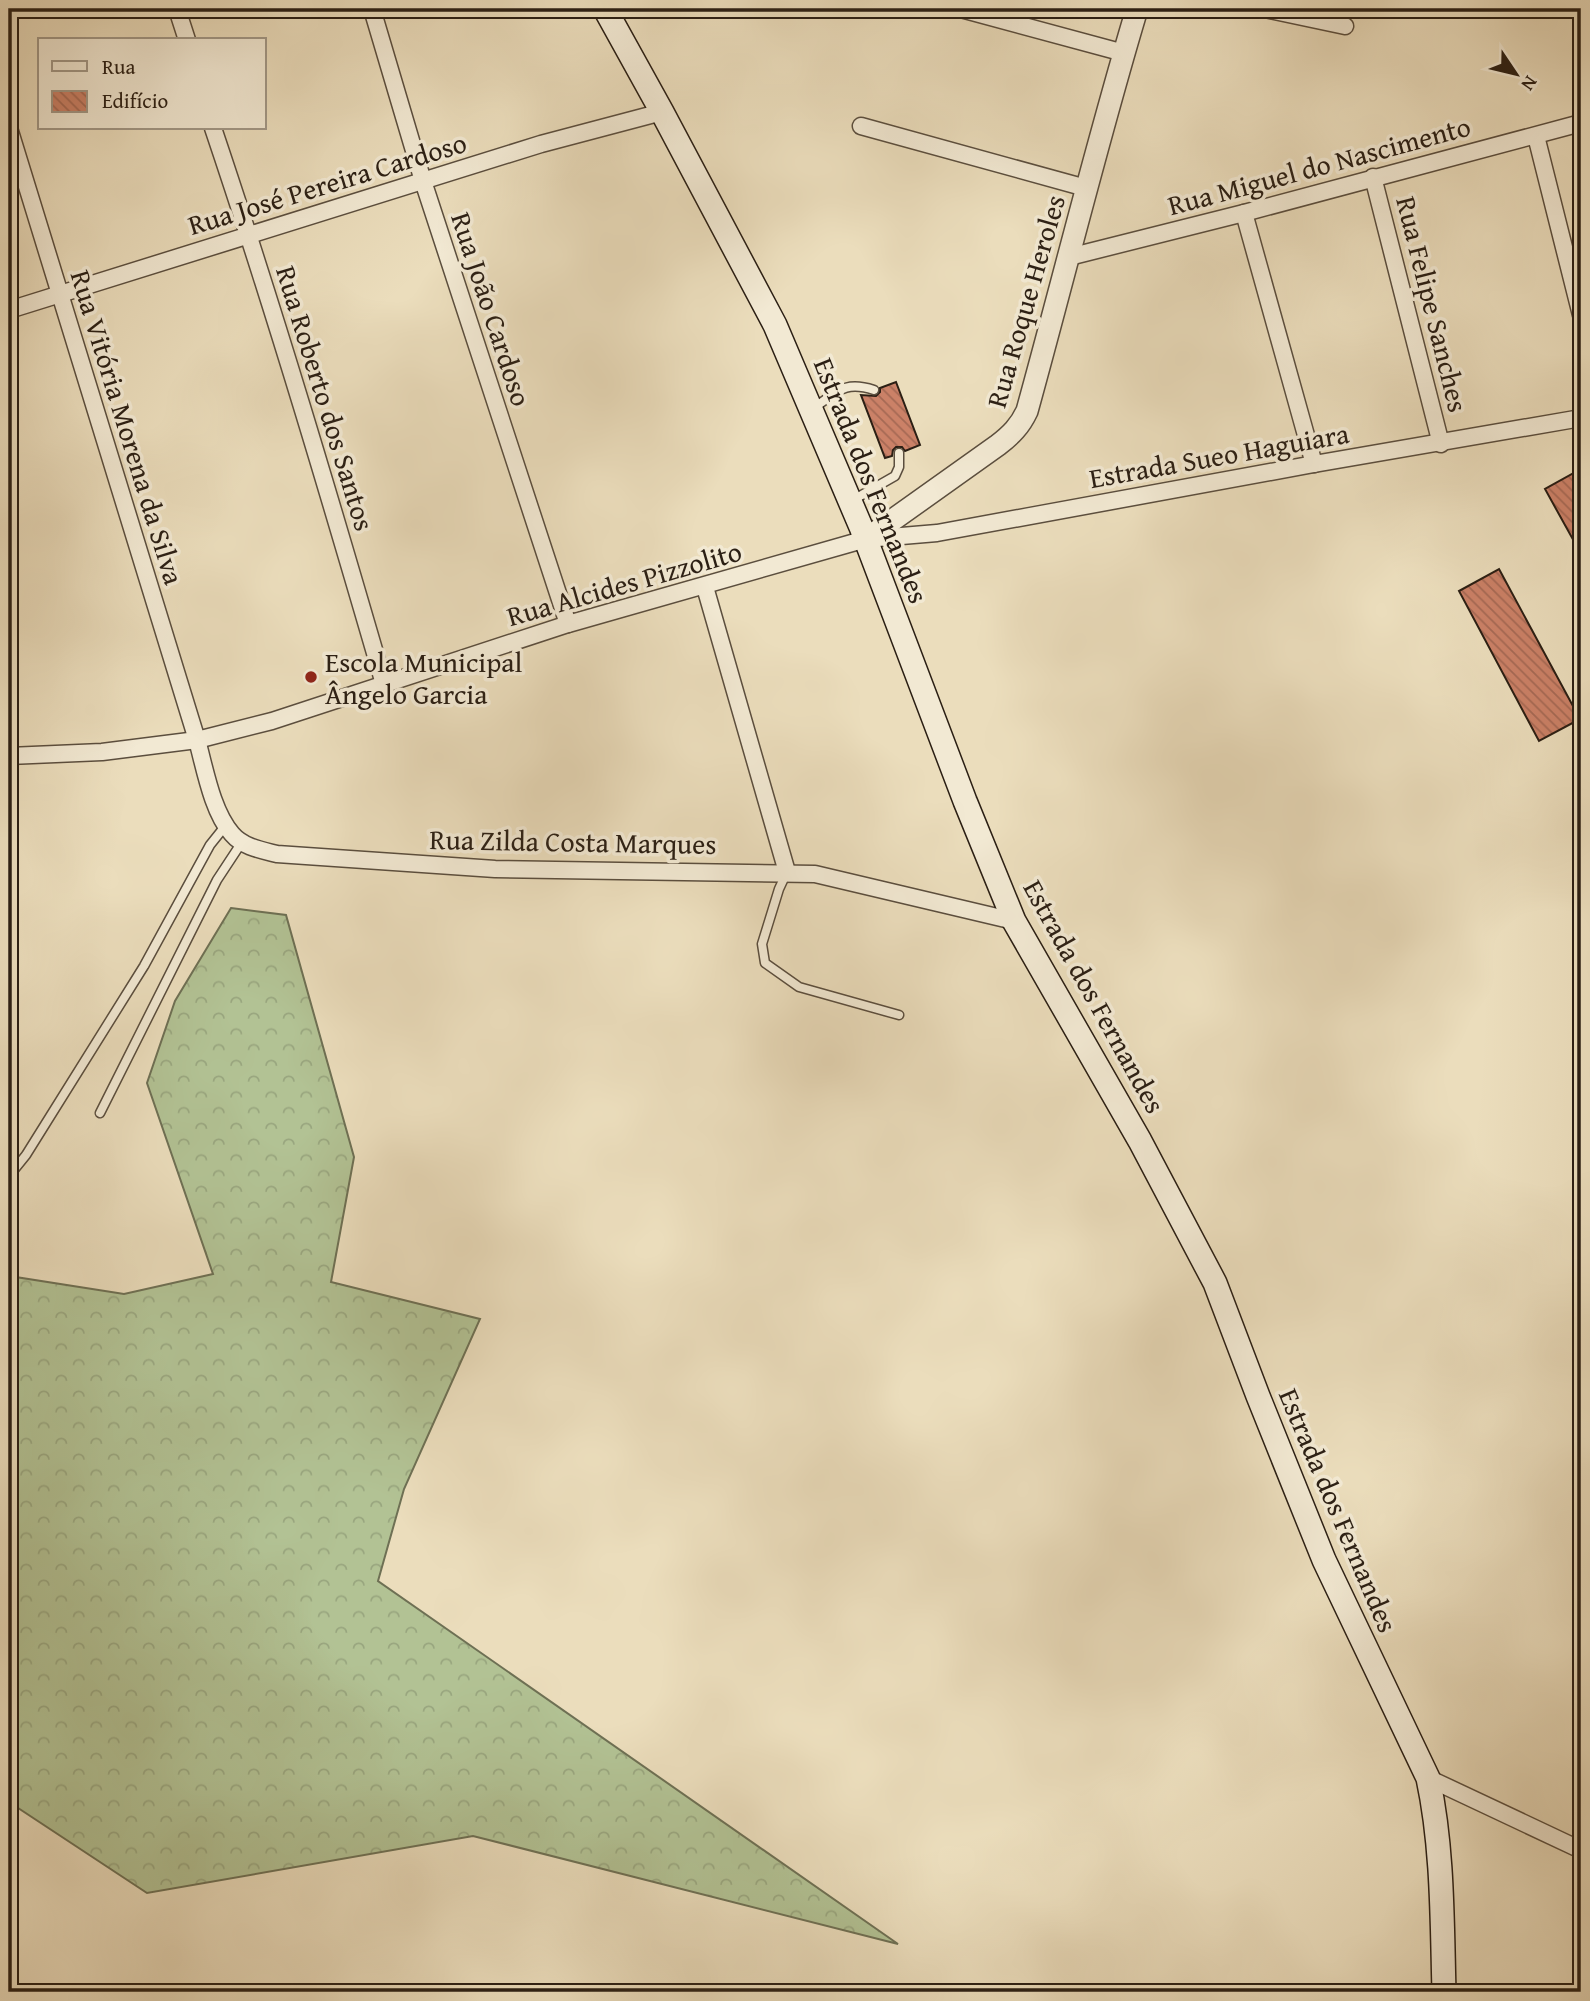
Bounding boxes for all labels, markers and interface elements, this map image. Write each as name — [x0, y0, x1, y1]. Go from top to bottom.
legend — [38, 38, 266, 130]
north arrow — [1482, 38, 1552, 108]
text: Rua — [102, 51, 135, 82]
text: N — [1515, 71, 1545, 97]
text: Edifício — [102, 85, 168, 116]
street label: Rua Miguel do Nascimento — [1163, 105, 1475, 225]
street label: Rua José Pereira Cardoso — [183, 121, 471, 245]
street label: Rua Roque Heroles — [975, 190, 1075, 412]
street label: Rua Felipe Sanches — [1386, 192, 1480, 416]
street label: Rua João Cardoso — [441, 207, 543, 411]
street label: Rua Roberto dos Santos — [266, 261, 386, 535]
street label: Rua Vitória Morena da Silva — [61, 265, 196, 590]
street label: Estrada dos Fernandes — [804, 351, 940, 609]
street label: Estrada Sueo Haguiara — [1086, 412, 1353, 498]
street label: Rua Alcides Pizzolito — [502, 530, 746, 636]
place label: Escola Municipal Ângelo Garcia — [325, 641, 523, 714]
marker: Escola Municipal Ângelo Garcia — [303, 669, 319, 685]
street label: Rua Zilda Costa Marques — [429, 818, 717, 864]
street label: Estrada dos Fernandes — [1014, 872, 1176, 1120]
street label: Estrada dos Fernandes — [1269, 1382, 1409, 1638]

